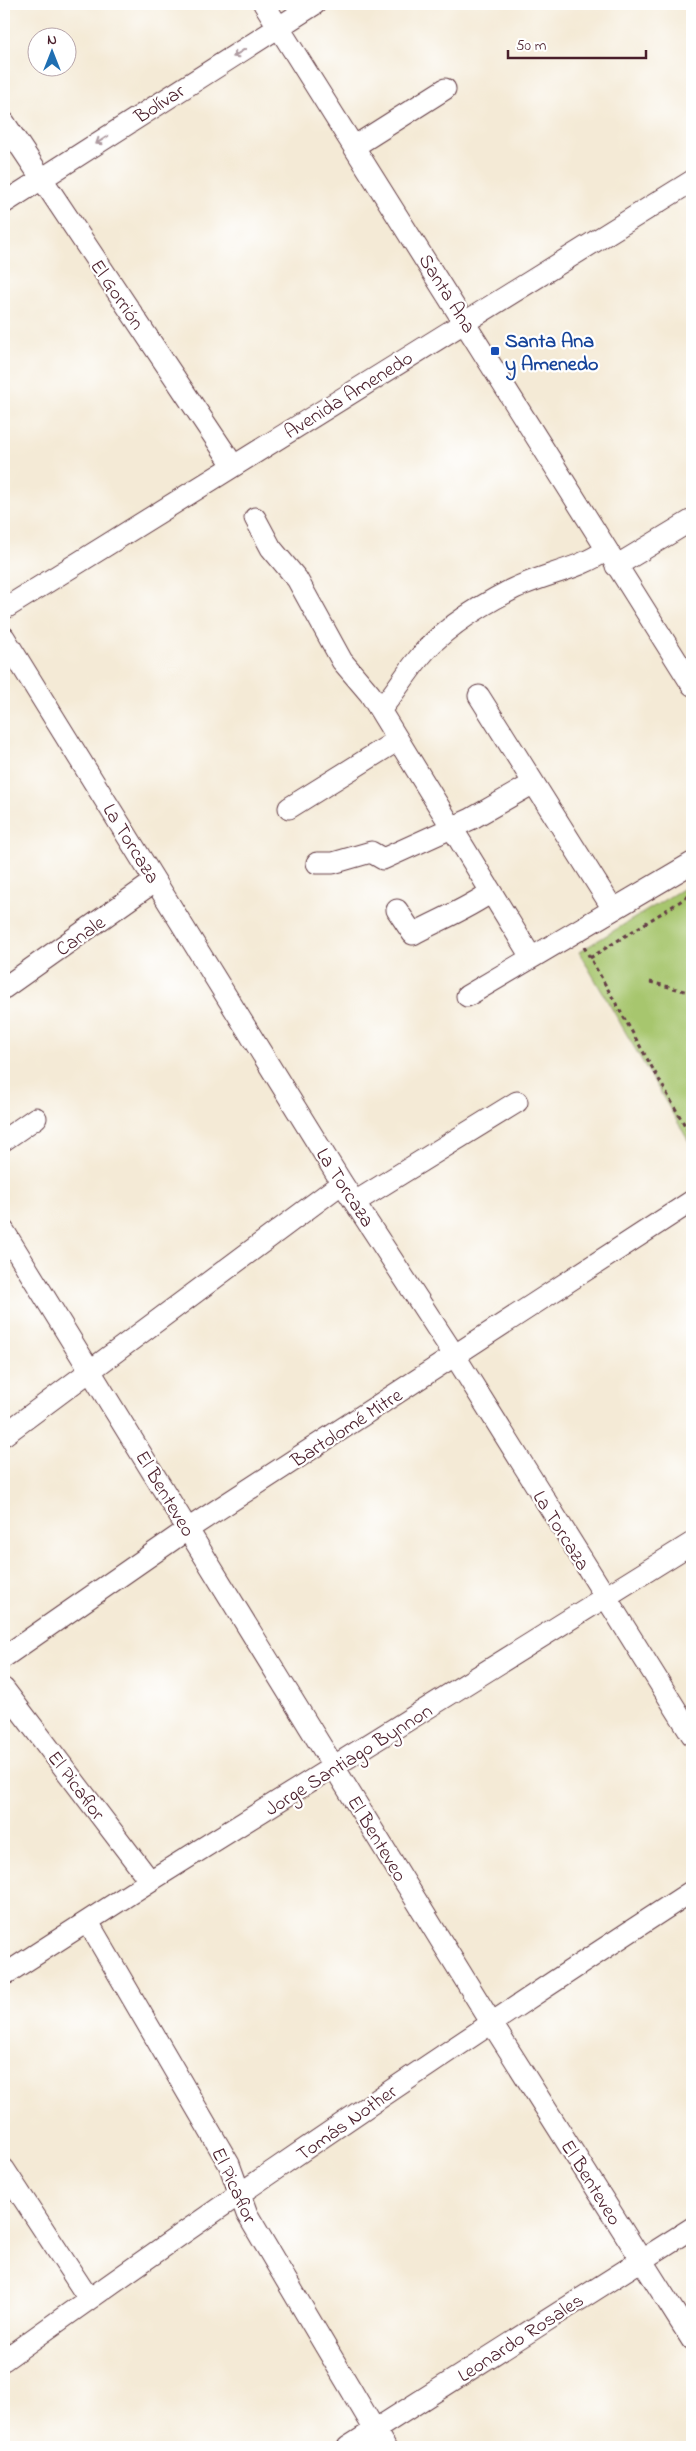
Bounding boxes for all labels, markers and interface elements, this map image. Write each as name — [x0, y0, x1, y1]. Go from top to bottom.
north arrow — [28, 28, 78, 78]
scale bar — [508, 28, 646, 60]
text: N — [47, 30, 57, 51]
text: 50 m — [516, 35, 547, 57]
one-way arrow — [232, 48, 246, 58]
street label: Bolívar — [129, 78, 192, 133]
one-way arrow — [95, 135, 109, 145]
street label: Santa Ana — [410, 249, 482, 340]
street label: El Gorrión — [82, 254, 150, 337]
place label: Santa Ana y Amenedo — [505, 328, 598, 381]
street label: Avenida Amenedo — [279, 345, 419, 447]
marker: Santa Ana y Amenedo — [489, 345, 501, 357]
street label: La Torcaza — [94, 799, 166, 890]
street label: Canale — [51, 909, 112, 965]
street label: La Torcaza — [307, 1143, 380, 1234]
street label: Bartolomé Mitre — [285, 1382, 409, 1477]
street label: El Benteveo — [127, 1446, 201, 1543]
street label: La Torcaza — [524, 1486, 596, 1577]
street label: Jorge Santiago Bynnon — [260, 1698, 439, 1825]
street label: El Picaflor — [39, 1746, 111, 1828]
street label: El Benteveo — [339, 1791, 413, 1888]
street label: Tomás Nother — [291, 2078, 404, 2170]
street label: El Benteveo — [552, 2135, 628, 2232]
street label: El Picaflor — [203, 2143, 263, 2230]
street label: Leonardo Rosales — [453, 2287, 590, 2391]

